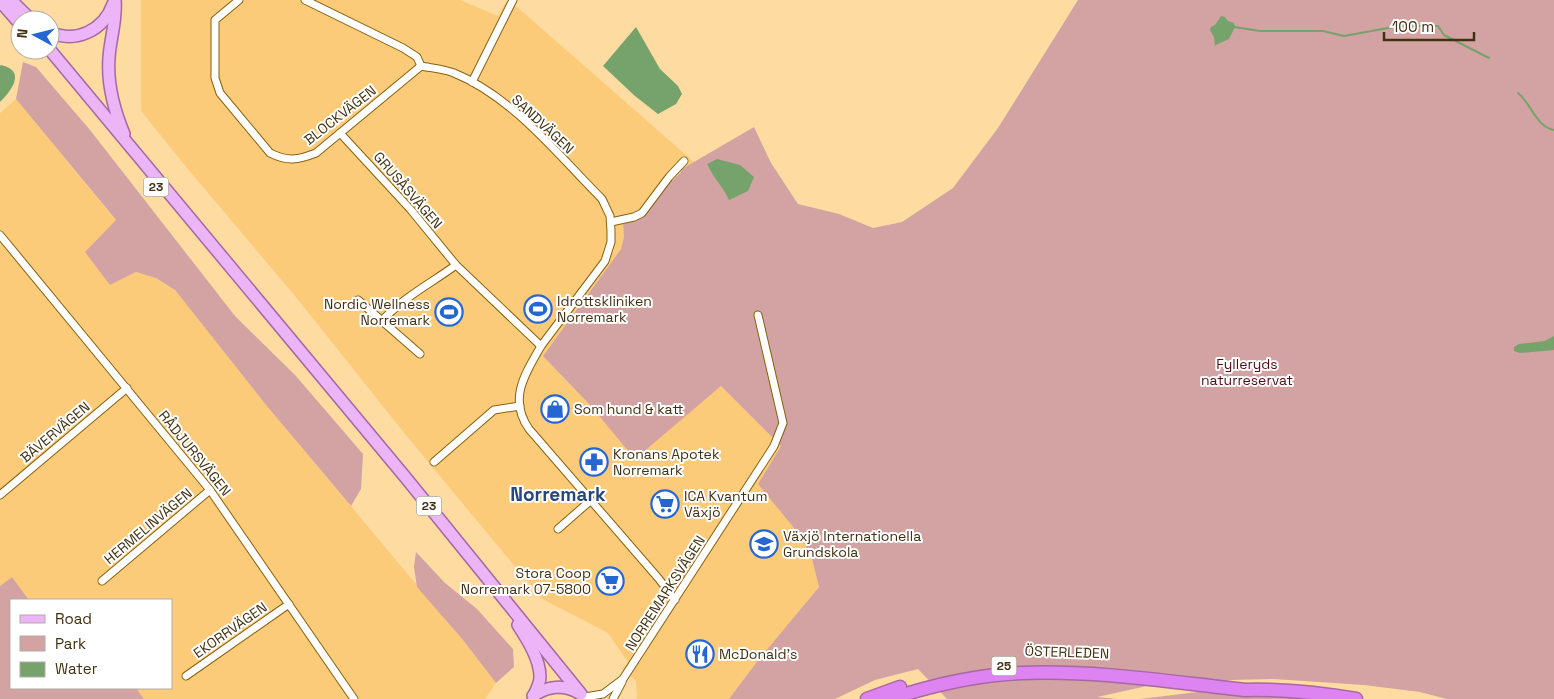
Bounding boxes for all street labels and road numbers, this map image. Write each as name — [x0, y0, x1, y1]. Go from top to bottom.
street label: BLOCKVÄGEN — [300, 81, 380, 149]
street label: SANDVÄGEN — [508, 91, 578, 157]
street label: GRUSÅSVÄGEN — [370, 148, 446, 232]
road number: 23 — [144, 178, 168, 196]
street label: BÄVERVÄGEN — [16, 398, 94, 466]
street label: RÅDJURSVÄGEN — [155, 407, 235, 499]
street label: HERMELINVÄGEN — [100, 484, 196, 568]
road number: 23 — [416, 496, 442, 516]
street label: NORREMARKSVÄGEN — [621, 532, 709, 654]
street label: EKORRVÄGEN — [190, 598, 270, 662]
street label: ÖSTERLEDEN — [1024, 642, 1110, 662]
road number: 25 — [992, 656, 1016, 676]

